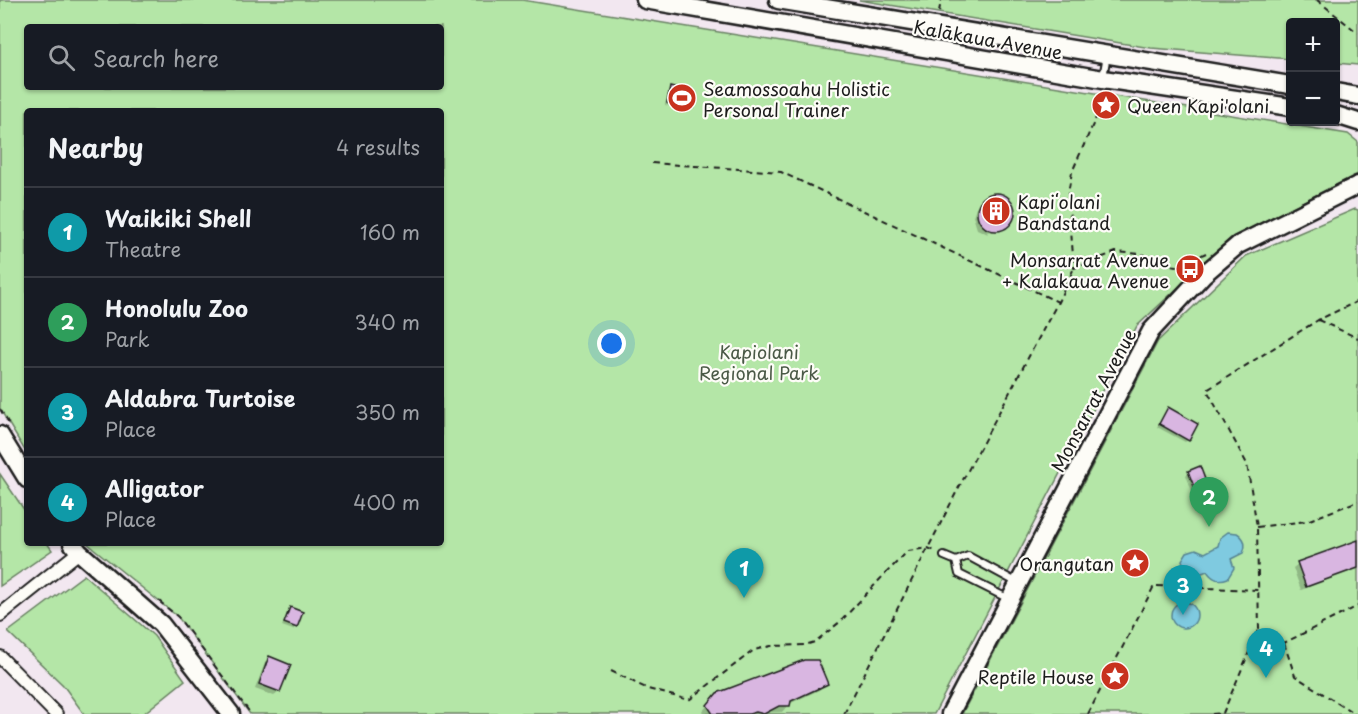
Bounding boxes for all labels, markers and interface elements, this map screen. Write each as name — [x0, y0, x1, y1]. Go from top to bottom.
street label: Kalākaua Avenue — [911, 13, 1065, 65]
map controls — [1286, 18, 1340, 126]
button: + — [1286, 18, 1340, 72]
search box — [24, 24, 444, 90]
icon: search — [45, 41, 78, 74]
text: Search here — [93, 41, 219, 74]
button: − — [1286, 72, 1340, 126]
place label: Seamossoahu Holistic Personal Trainer — [703, 75, 890, 123]
sports icon: Seamossoahu Holistic Personal Trainer — [666, 82, 698, 114]
place icon: Queen Kapi'olani — [1090, 89, 1122, 121]
place label: Queen Kapi'olani — [1127, 92, 1270, 119]
text: Nearby — [48, 128, 143, 167]
text: 4 results — [336, 132, 420, 162]
place label: Kapiʻolani Bandstand — [1017, 188, 1110, 236]
building icon: Kapiʻolani Bandstand — [980, 195, 1012, 227]
text: Waikiki Shell — [105, 201, 251, 234]
text: 1 — [63, 217, 72, 247]
text: 160 m — [360, 217, 420, 247]
text: Theatre — [105, 234, 181, 264]
place label: Monsarrat Avenue + Kalakaua Avenue — [1001, 246, 1169, 294]
bus stop icon: Monsarrat Avenue + Kalakaua Avenue — [1174, 253, 1206, 285]
text: Honolulu Zoo — [105, 291, 248, 324]
text: 2 — [60, 307, 75, 337]
text: 340 m — [355, 307, 420, 337]
street label: Monsarrat Avenue — [1044, 323, 1142, 476]
text: Park — [105, 324, 150, 354]
your location — [597, 329, 626, 358]
park label: Kapiolani Regional Park — [699, 338, 819, 386]
text: Aldabra Turtoise — [105, 381, 296, 414]
text: 3 — [61, 397, 74, 427]
text: 350 m — [355, 397, 420, 427]
text: Place — [105, 414, 156, 444]
text: Alligator — [105, 471, 204, 504]
pin: 2 — [1190, 478, 1228, 527]
text: 4 — [61, 487, 74, 517]
text: 400 m — [353, 487, 420, 517]
text: Place — [105, 504, 156, 534]
place icon: Orangutan — [1119, 547, 1151, 579]
pin: 1 — [724, 548, 764, 598]
place label: Orangutan — [1020, 550, 1114, 577]
pin: 3 — [1164, 566, 1202, 615]
pin: 4 — [1246, 628, 1286, 678]
place icon: Reptile House — [1099, 660, 1131, 692]
place label: Reptile House — [978, 663, 1094, 690]

